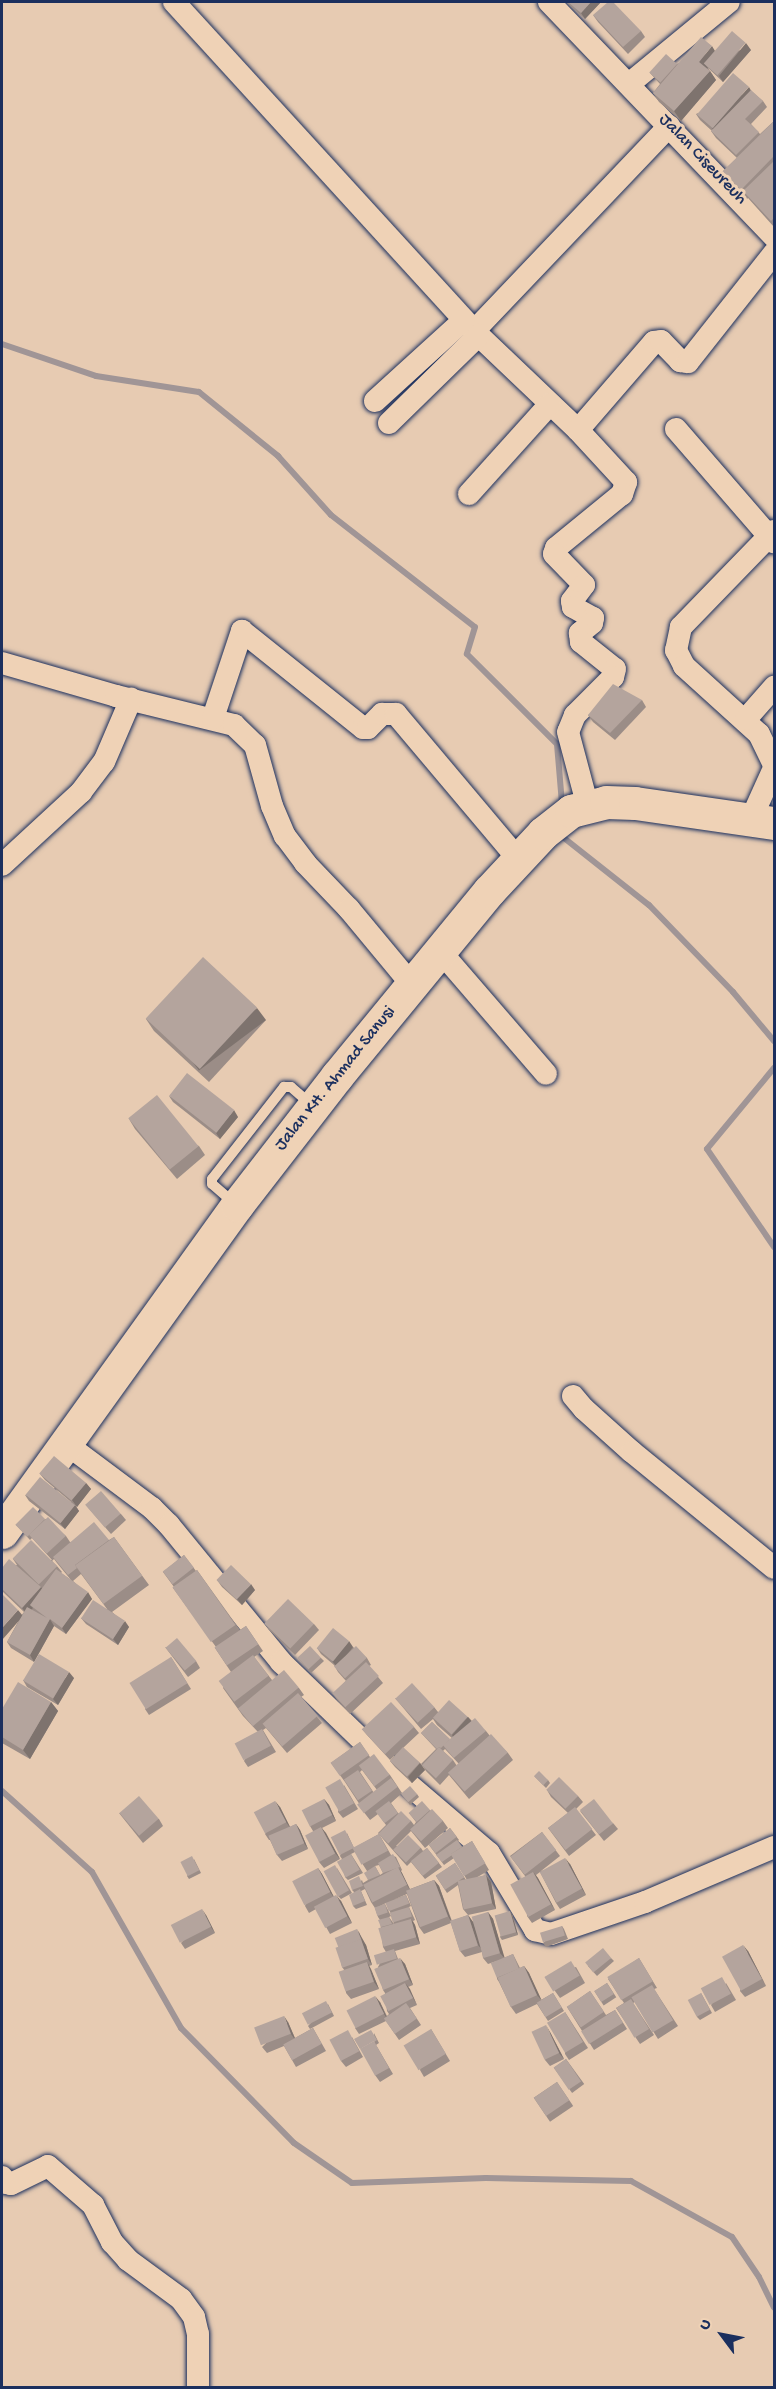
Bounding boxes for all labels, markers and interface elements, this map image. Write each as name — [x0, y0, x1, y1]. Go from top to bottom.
street label: Jalan Ciseureuh — [653, 110, 751, 210]
street label: Jalan KH. Ahmad Sanusi — [271, 1002, 401, 1156]
north arrow — [692, 2305, 752, 2365]
text: U — [696, 2316, 717, 2334]

